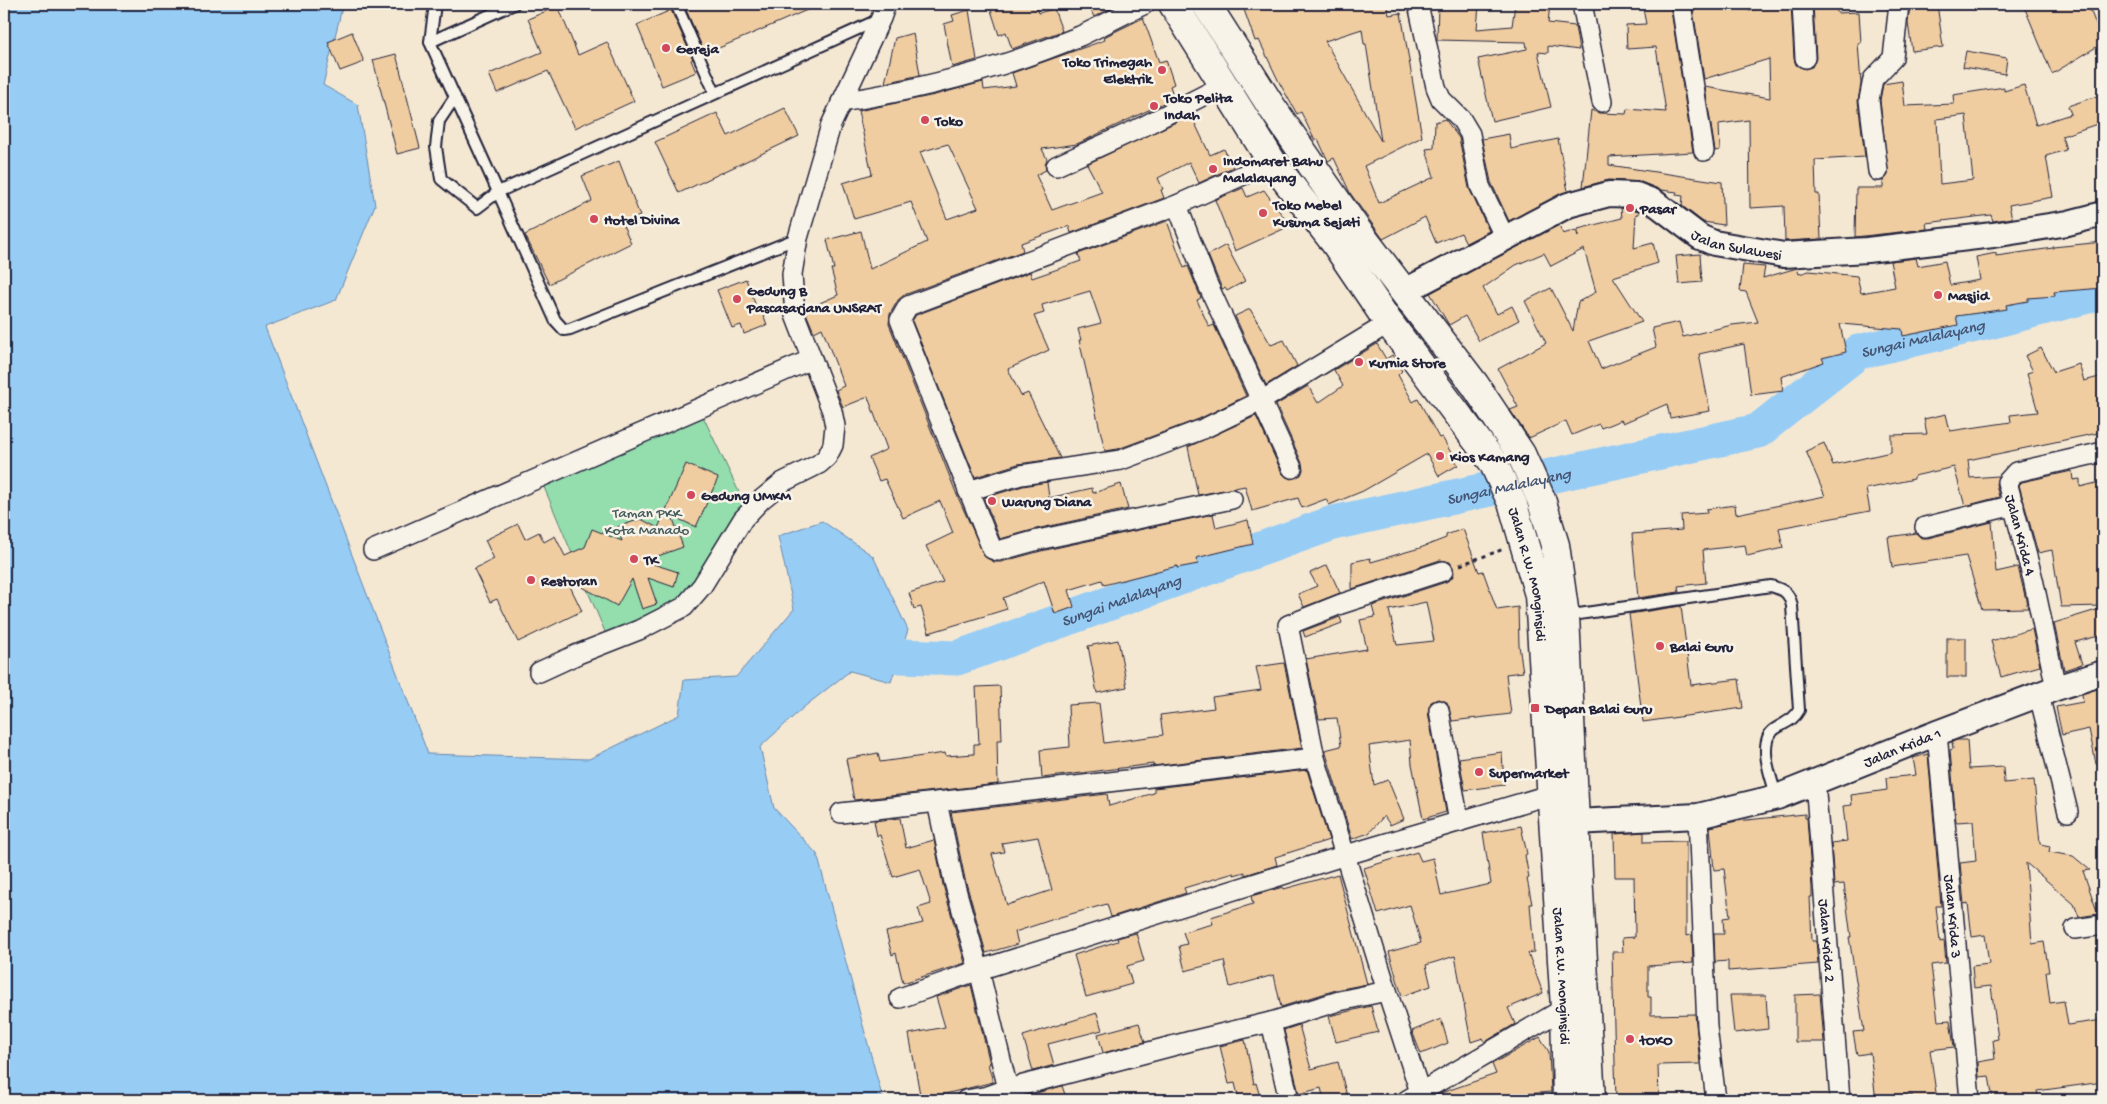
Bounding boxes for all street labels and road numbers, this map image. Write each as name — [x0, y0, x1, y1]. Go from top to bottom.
street label: Jalan Sulawesi — [1687, 226, 1783, 265]
street label: Jalan Krida 4 — [2000, 493, 2039, 578]
street label: Jalan R.W. Monginsidi — [1503, 506, 1549, 642]
street label: Jalan Krida 1 — [1861, 725, 1944, 772]
street label: Jalan Krida 3 — [1939, 874, 1964, 959]
street label: Jalan Krida 2 — [1813, 898, 1838, 983]
street label: Jalan R.W. Monginsidi — [1548, 907, 1573, 1045]

